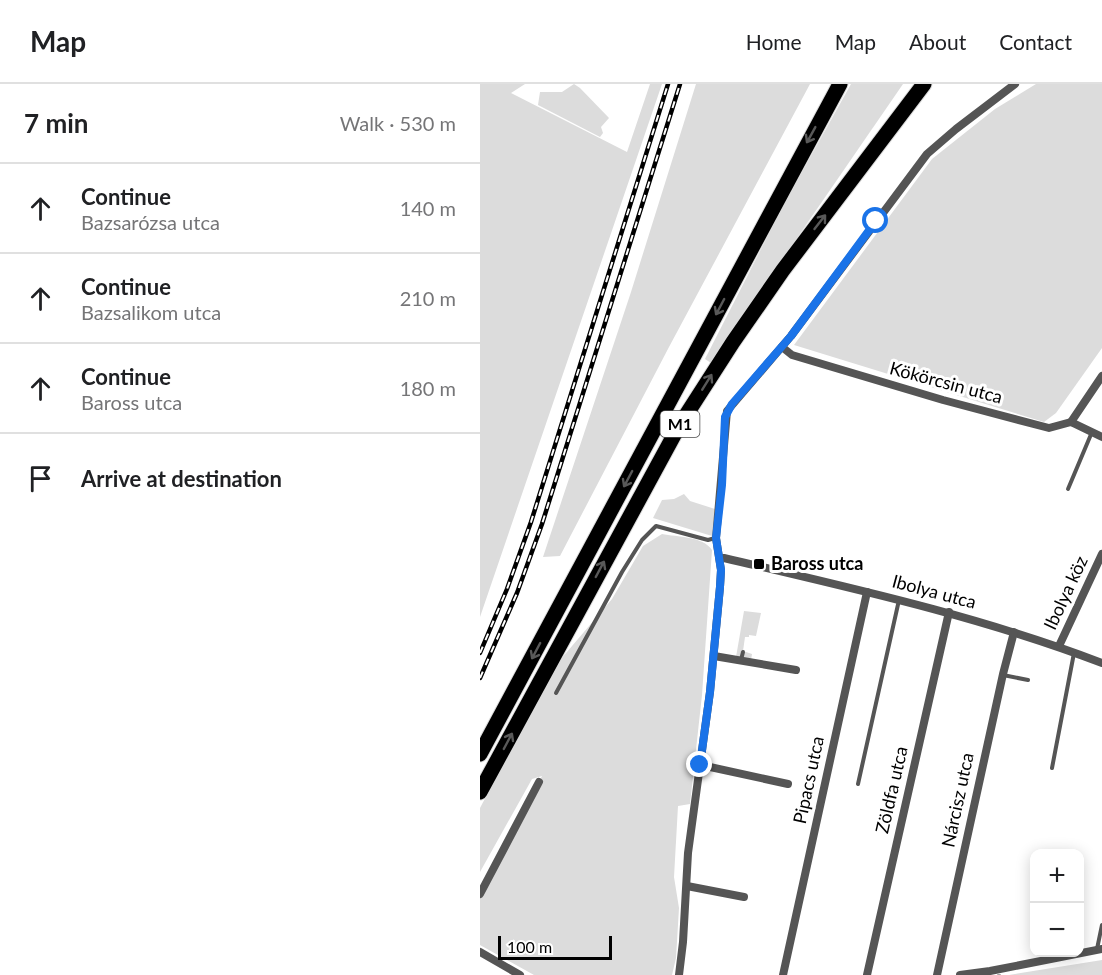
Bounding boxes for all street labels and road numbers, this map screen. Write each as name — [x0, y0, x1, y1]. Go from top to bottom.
street label: Kökörcsin utca — [887, 356, 1005, 408]
road number: M1 — [660, 411, 700, 437]
street label: Ibolya köz — [1038, 552, 1092, 633]
street label: Ibolya utca — [890, 569, 979, 613]
street label: Pipacs utca — [788, 734, 828, 826]
street label: Zöldfa utca — [870, 744, 912, 835]
street label: Nárcisz utca — [936, 751, 978, 849]

